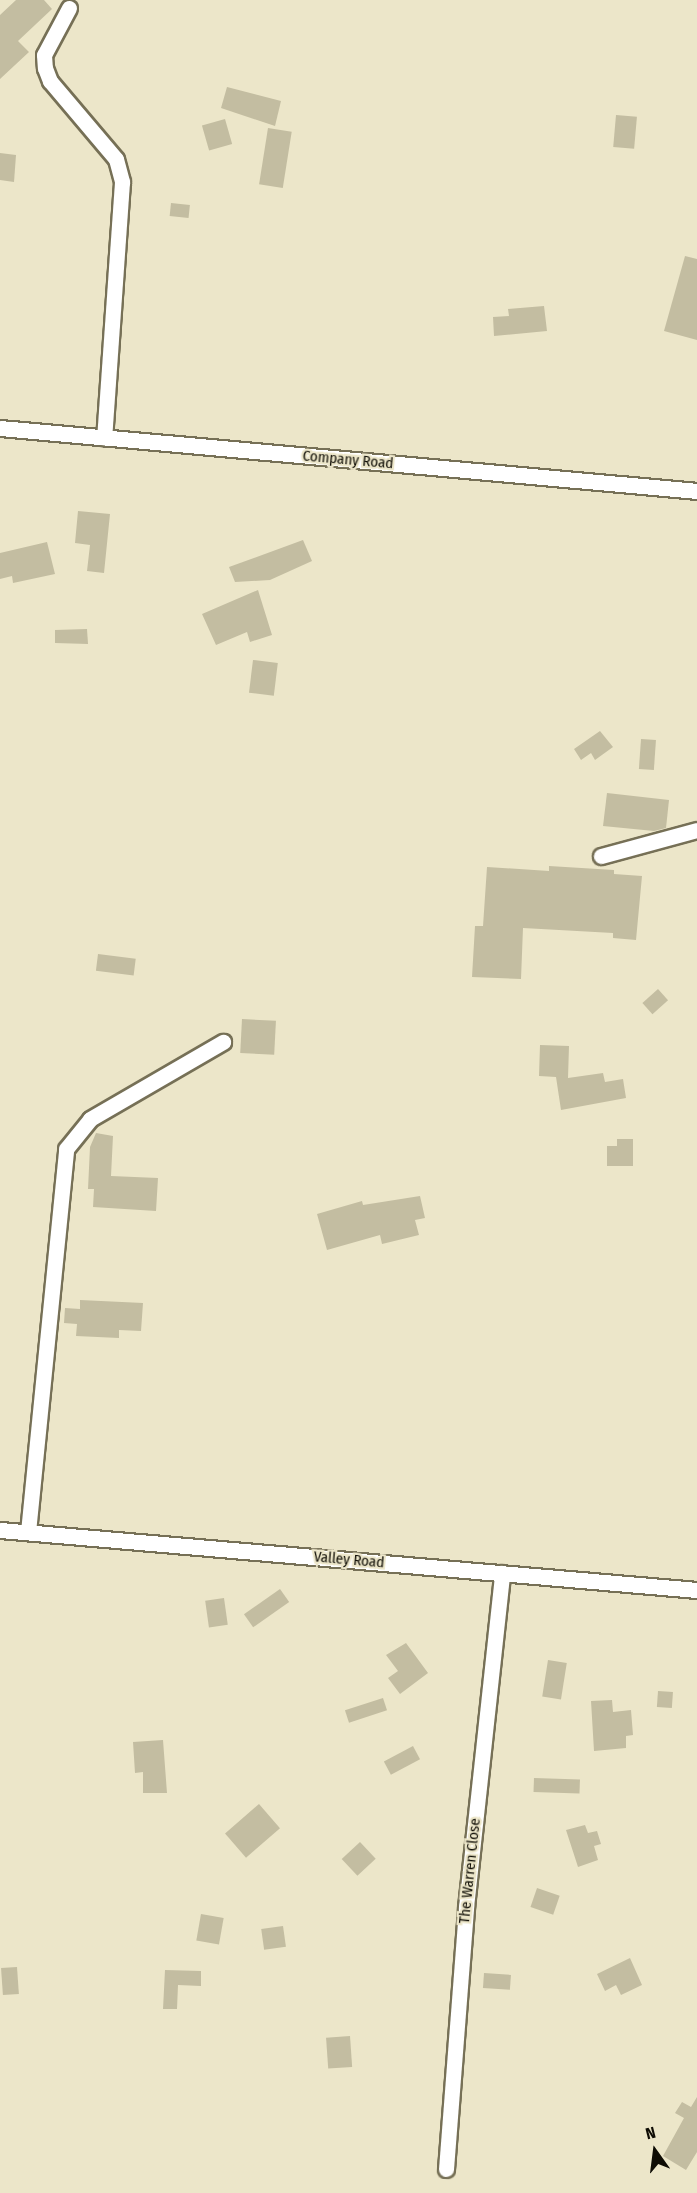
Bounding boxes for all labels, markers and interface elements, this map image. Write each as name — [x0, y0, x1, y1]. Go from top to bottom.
street label: Company Road — [302, 447, 394, 473]
street label: Valley Road — [313, 1548, 385, 1572]
street label: The Warren Close — [456, 1817, 484, 1925]
north arrow — [625, 2121, 685, 2181]
text: N — [644, 2123, 657, 2143]

